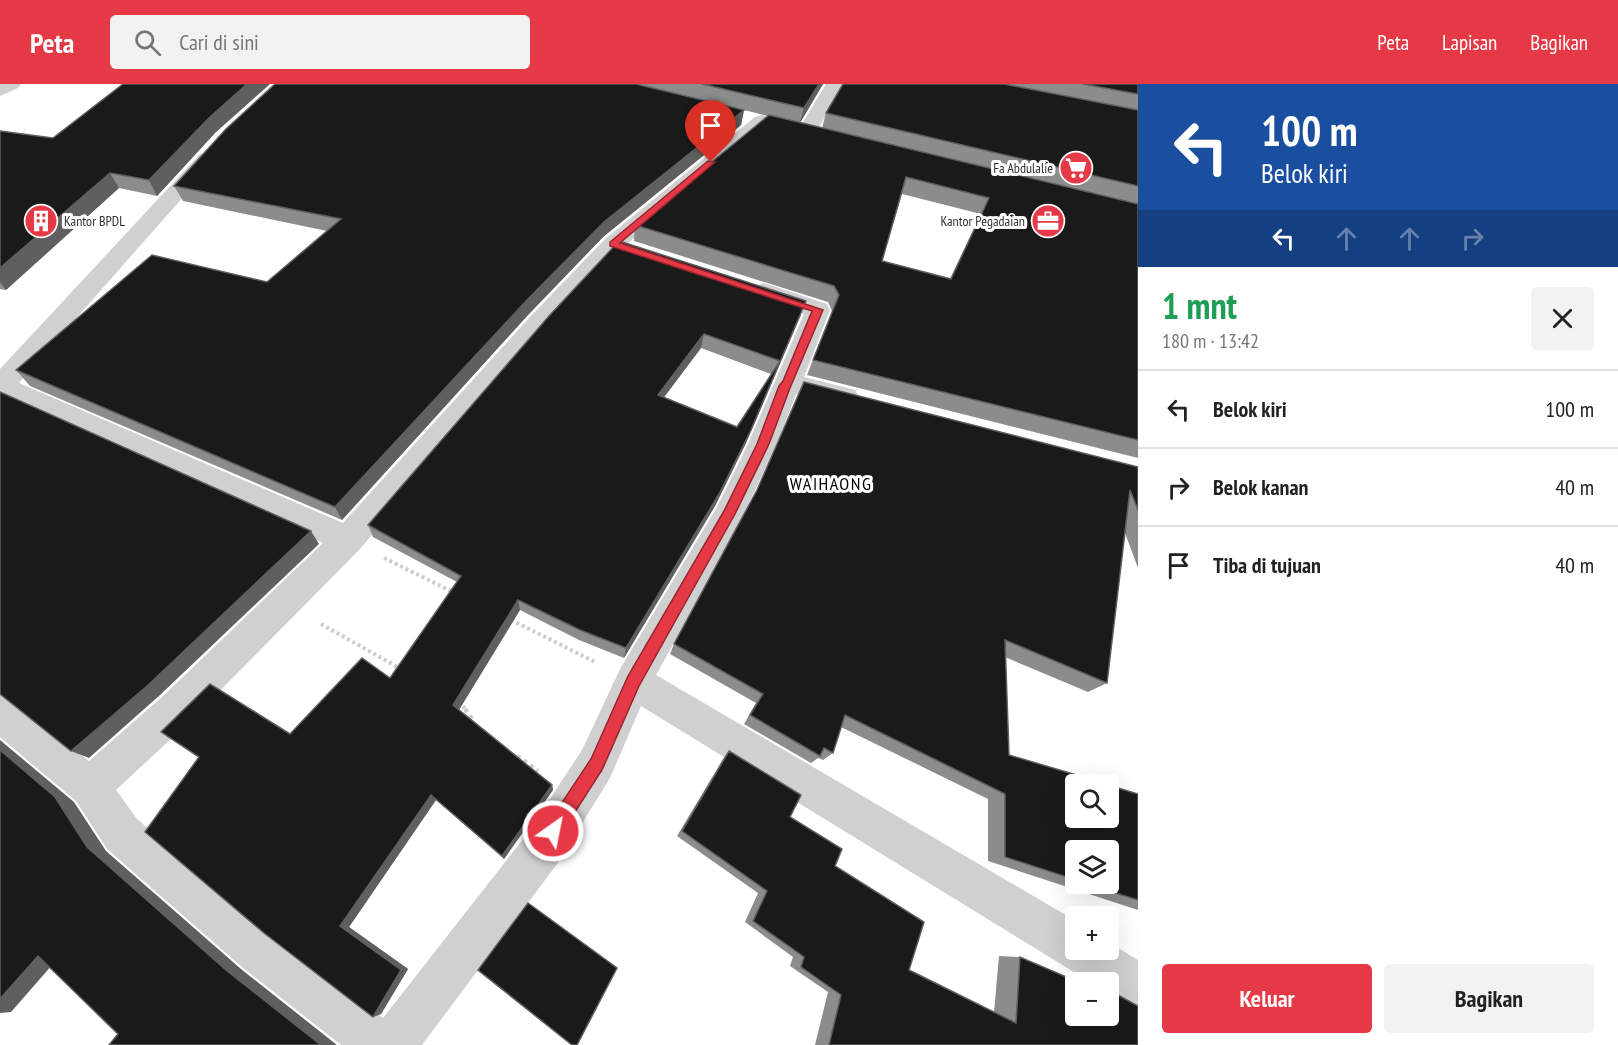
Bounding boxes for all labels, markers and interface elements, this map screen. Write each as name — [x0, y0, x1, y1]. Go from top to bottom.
search box — [110, 15, 530, 69]
text: Peta — [30, 24, 74, 61]
icon: search — [131, 26, 164, 59]
text: Cari di sini — [179, 28, 259, 56]
text: Peta — [1377, 29, 1409, 56]
text: Lapisan — [1442, 29, 1497, 56]
text: Bagikan — [1530, 29, 1588, 56]
pin — [685, 100, 736, 162]
text: 100 m — [1261, 103, 1358, 158]
icon: left — [1162, 108, 1240, 186]
icon: arrive — [694, 109, 727, 142]
supermarket icon: Fa Abdulalie — [1058, 150, 1094, 186]
text: Belok kiri — [1261, 156, 1348, 190]
place label: Fa Abdulalie — [993, 159, 1053, 177]
building icon: Kantor BPDL — [23, 203, 59, 239]
office icon: Kantor Pegadaian — [1030, 203, 1066, 239]
place label: Kantor BPDL — [64, 212, 125, 230]
place label: Kantor Pegadaian — [940, 212, 1025, 230]
icon: left — [1267, 222, 1300, 255]
icon: ahead — [1330, 222, 1363, 255]
icon: ahead — [1393, 222, 1426, 255]
icon: right — [1456, 222, 1489, 255]
text: 1 mnt — [1162, 282, 1237, 329]
button: close — [1531, 287, 1594, 350]
text: 180 m · 13:42 — [1162, 328, 1259, 354]
icon: left — [1162, 393, 1195, 426]
text: Belok kiri — [1213, 395, 1287, 423]
text: 100 m — [1545, 395, 1594, 423]
icon: right — [1162, 471, 1195, 504]
district label: WAIHAONG — [790, 472, 872, 495]
text: Belok kanan — [1213, 473, 1308, 501]
text: 40 m — [1555, 473, 1594, 501]
icon: arrive — [1162, 549, 1195, 582]
text: Tiba di tujuan — [1213, 551, 1321, 579]
text: 40 m — [1555, 551, 1594, 579]
map controls — [1065, 774, 1119, 1026]
button: search — [1065, 774, 1119, 828]
position arrow — [521, 799, 585, 863]
button: layers — [1065, 840, 1119, 894]
button: + — [1065, 906, 1119, 960]
button: Keluar — [1162, 964, 1372, 1033]
button: Bagikan — [1384, 964, 1594, 1033]
button: − — [1065, 972, 1119, 1026]

